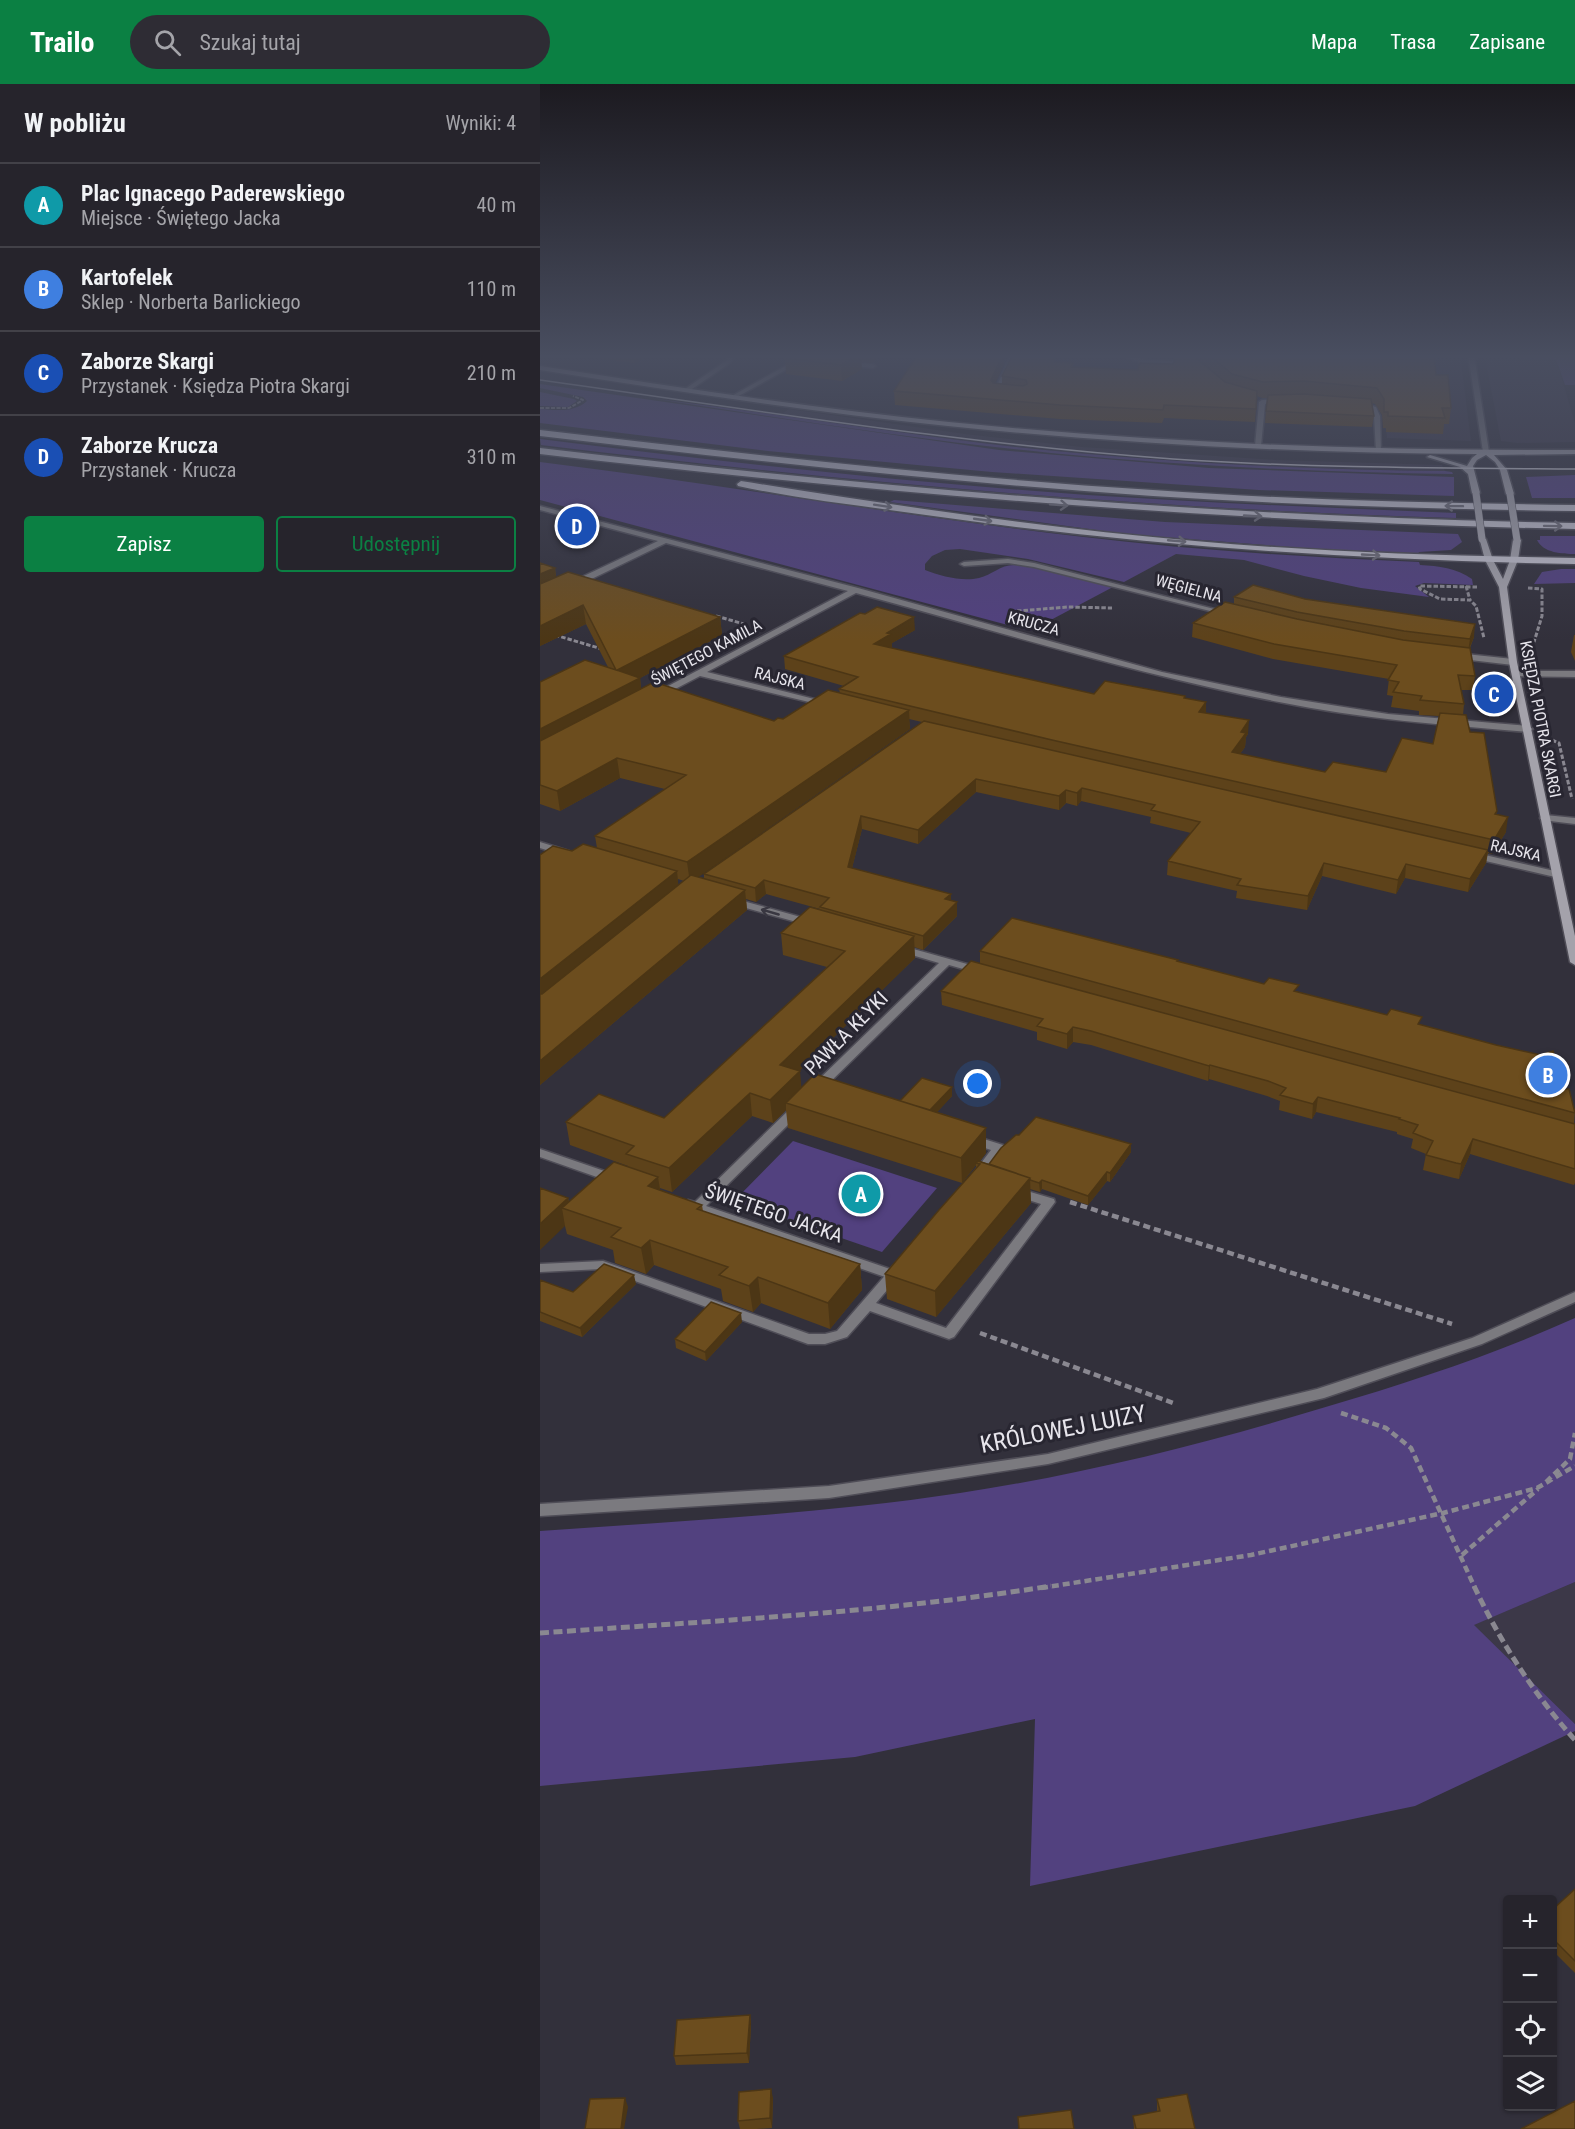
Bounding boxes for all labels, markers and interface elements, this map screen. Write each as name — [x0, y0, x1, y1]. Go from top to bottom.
search box — [130, 15, 550, 69]
text: Trailo — [30, 26, 94, 59]
icon: search — [151, 26, 184, 59]
text: Szukaj tutaj — [199, 30, 301, 55]
text: Mapa — [1311, 30, 1357, 54]
text: Trasa — [1390, 30, 1436, 54]
text: Zapisane — [1469, 30, 1545, 54]
text: W pobliżu — [24, 108, 126, 138]
text: Wyniki: 4 — [445, 111, 516, 135]
text: Plac Ignacego Paderewskiego — [81, 181, 345, 206]
text: A — [38, 193, 49, 217]
text: 40 m — [477, 193, 516, 217]
text: Miejsce · Świętego Jacka — [81, 206, 281, 230]
text: Kartofelek — [81, 265, 173, 290]
text: B — [38, 277, 49, 301]
text: 110 m — [467, 277, 516, 301]
text: Sklep · Norberta Barlickiego — [81, 290, 301, 314]
text: Zaborze Skargi — [81, 349, 214, 374]
text: C — [38, 361, 49, 385]
text: 210 m — [467, 361, 516, 385]
text: Przystanek · Księdza Piotra Skargi — [81, 374, 350, 398]
text: Zaborze Krucza — [81, 433, 218, 458]
text: D — [38, 445, 49, 469]
text: 310 m — [467, 445, 516, 469]
text: Przystanek · Krucza — [81, 458, 236, 482]
one-way arrow — [1048, 499, 1068, 510]
one-way arrow — [872, 500, 892, 511]
one-way arrow — [1444, 500, 1464, 511]
pin: D — [558, 504, 597, 548]
one-way arrow — [1243, 511, 1263, 522]
one-way arrow — [973, 515, 992, 526]
button: Zapisz — [24, 516, 264, 572]
button: Udostępnij — [276, 516, 516, 572]
one-way arrow — [1543, 520, 1563, 532]
one-way arrow — [1166, 536, 1186, 547]
one-way arrow — [1361, 550, 1381, 561]
street label: WĘGIELNA — [1153, 570, 1224, 607]
street label: KRUCZA — [1006, 607, 1062, 640]
street label: ŚWIĘTEGO KAMILA — [648, 615, 765, 690]
street label: KSIĘDZA PIOTRA SKARGI — [1516, 639, 1565, 799]
street label: RAJSKA — [752, 663, 807, 694]
pin: C — [1474, 672, 1514, 716]
street label: RAJSKA — [1489, 835, 1543, 866]
one-way arrow — [761, 905, 780, 917]
street label: PAWŁA KŁYKI — [799, 986, 893, 1080]
pin: B — [1528, 1052, 1568, 1098]
your location — [963, 1069, 992, 1098]
pin: A — [842, 1172, 880, 1216]
street label: ŚWIĘTEGO JACKA — [702, 1178, 847, 1248]
street label: KRÓLOWEJ LUIZY — [978, 1399, 1149, 1459]
map controls — [1503, 1895, 1557, 2111]
button: + — [1503, 1895, 1557, 1949]
button: − — [1503, 1949, 1557, 2003]
button: locate — [1503, 2003, 1557, 2057]
button: layers — [1503, 2057, 1557, 2111]

